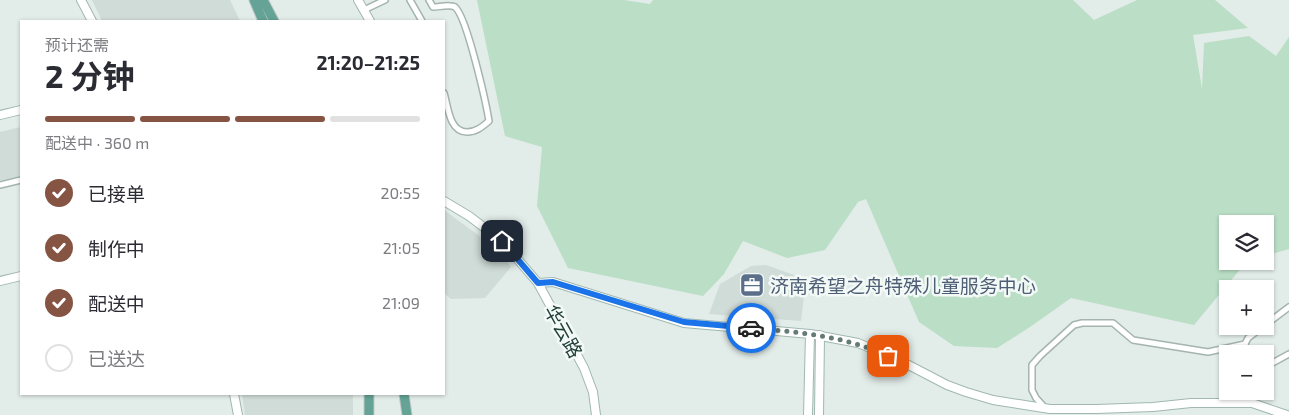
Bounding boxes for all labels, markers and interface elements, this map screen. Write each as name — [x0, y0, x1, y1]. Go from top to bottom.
text: 预计还需 — [45, 35, 109, 54]
text: 21:20–21:25 — [317, 51, 420, 74]
text: 2 分钟 — [45, 56, 135, 94]
text: 配送中 · 360 m — [45, 133, 149, 152]
icon: check — [45, 179, 73, 207]
text: 已接单 — [88, 182, 145, 205]
text: 20:55 — [380, 183, 420, 202]
map controls — [1219, 215, 1274, 400]
button: layers — [1219, 215, 1274, 270]
pin — [481, 220, 523, 262]
icon: home — [488, 227, 516, 255]
icon: check — [45, 234, 73, 262]
text: 制作中 — [88, 237, 145, 260]
text: 21:05 — [383, 238, 420, 257]
office icon: 济南希望之舟特殊儿童服务中心 — [739, 272, 765, 298]
place label: 济南希望之舟特殊儿童服务中心 — [770, 274, 1036, 297]
button: + — [1219, 280, 1274, 335]
icon: check — [45, 289, 73, 317]
text: 配送中 — [88, 292, 145, 315]
text: 21:09 — [382, 293, 420, 312]
street label: 华云路 — [540, 300, 588, 362]
courier — [726, 303, 776, 353]
icon: car — [737, 314, 765, 342]
pin — [867, 335, 909, 377]
icon: bag — [874, 342, 902, 370]
button: − — [1219, 345, 1274, 400]
text: 已送达 — [88, 347, 145, 370]

